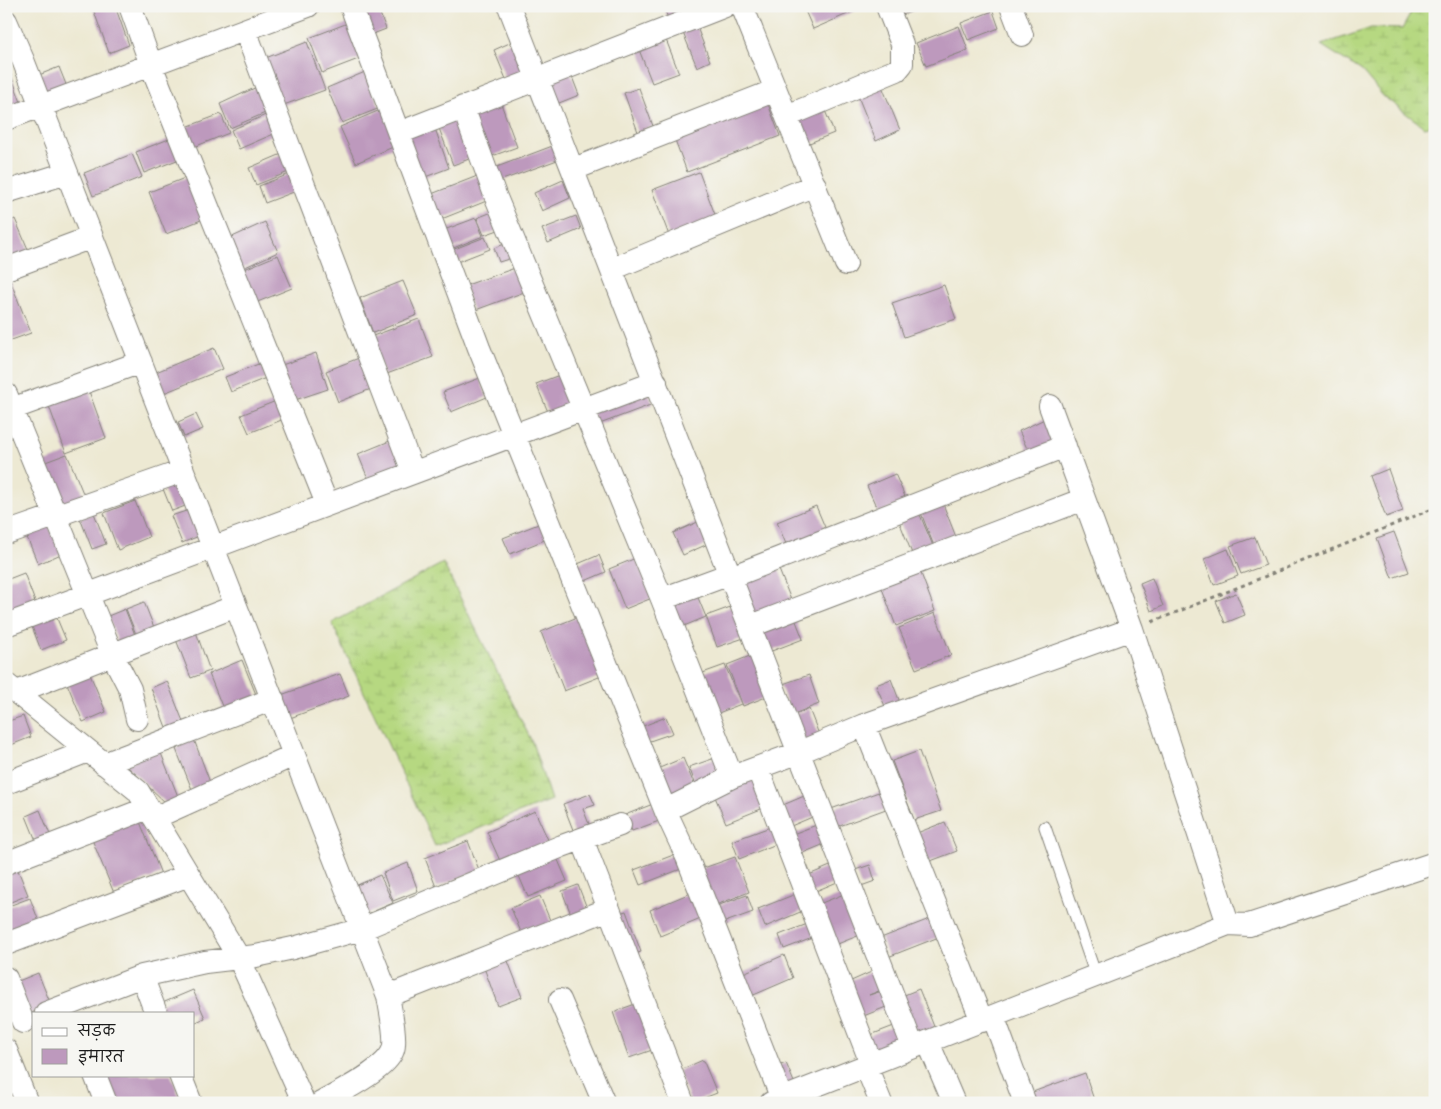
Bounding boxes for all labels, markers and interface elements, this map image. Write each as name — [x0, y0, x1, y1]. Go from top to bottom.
legend — [32, 1012, 195, 1076]
text: सड़क — [77, 1018, 116, 1044]
text: इमारत — [78, 1044, 125, 1070]

